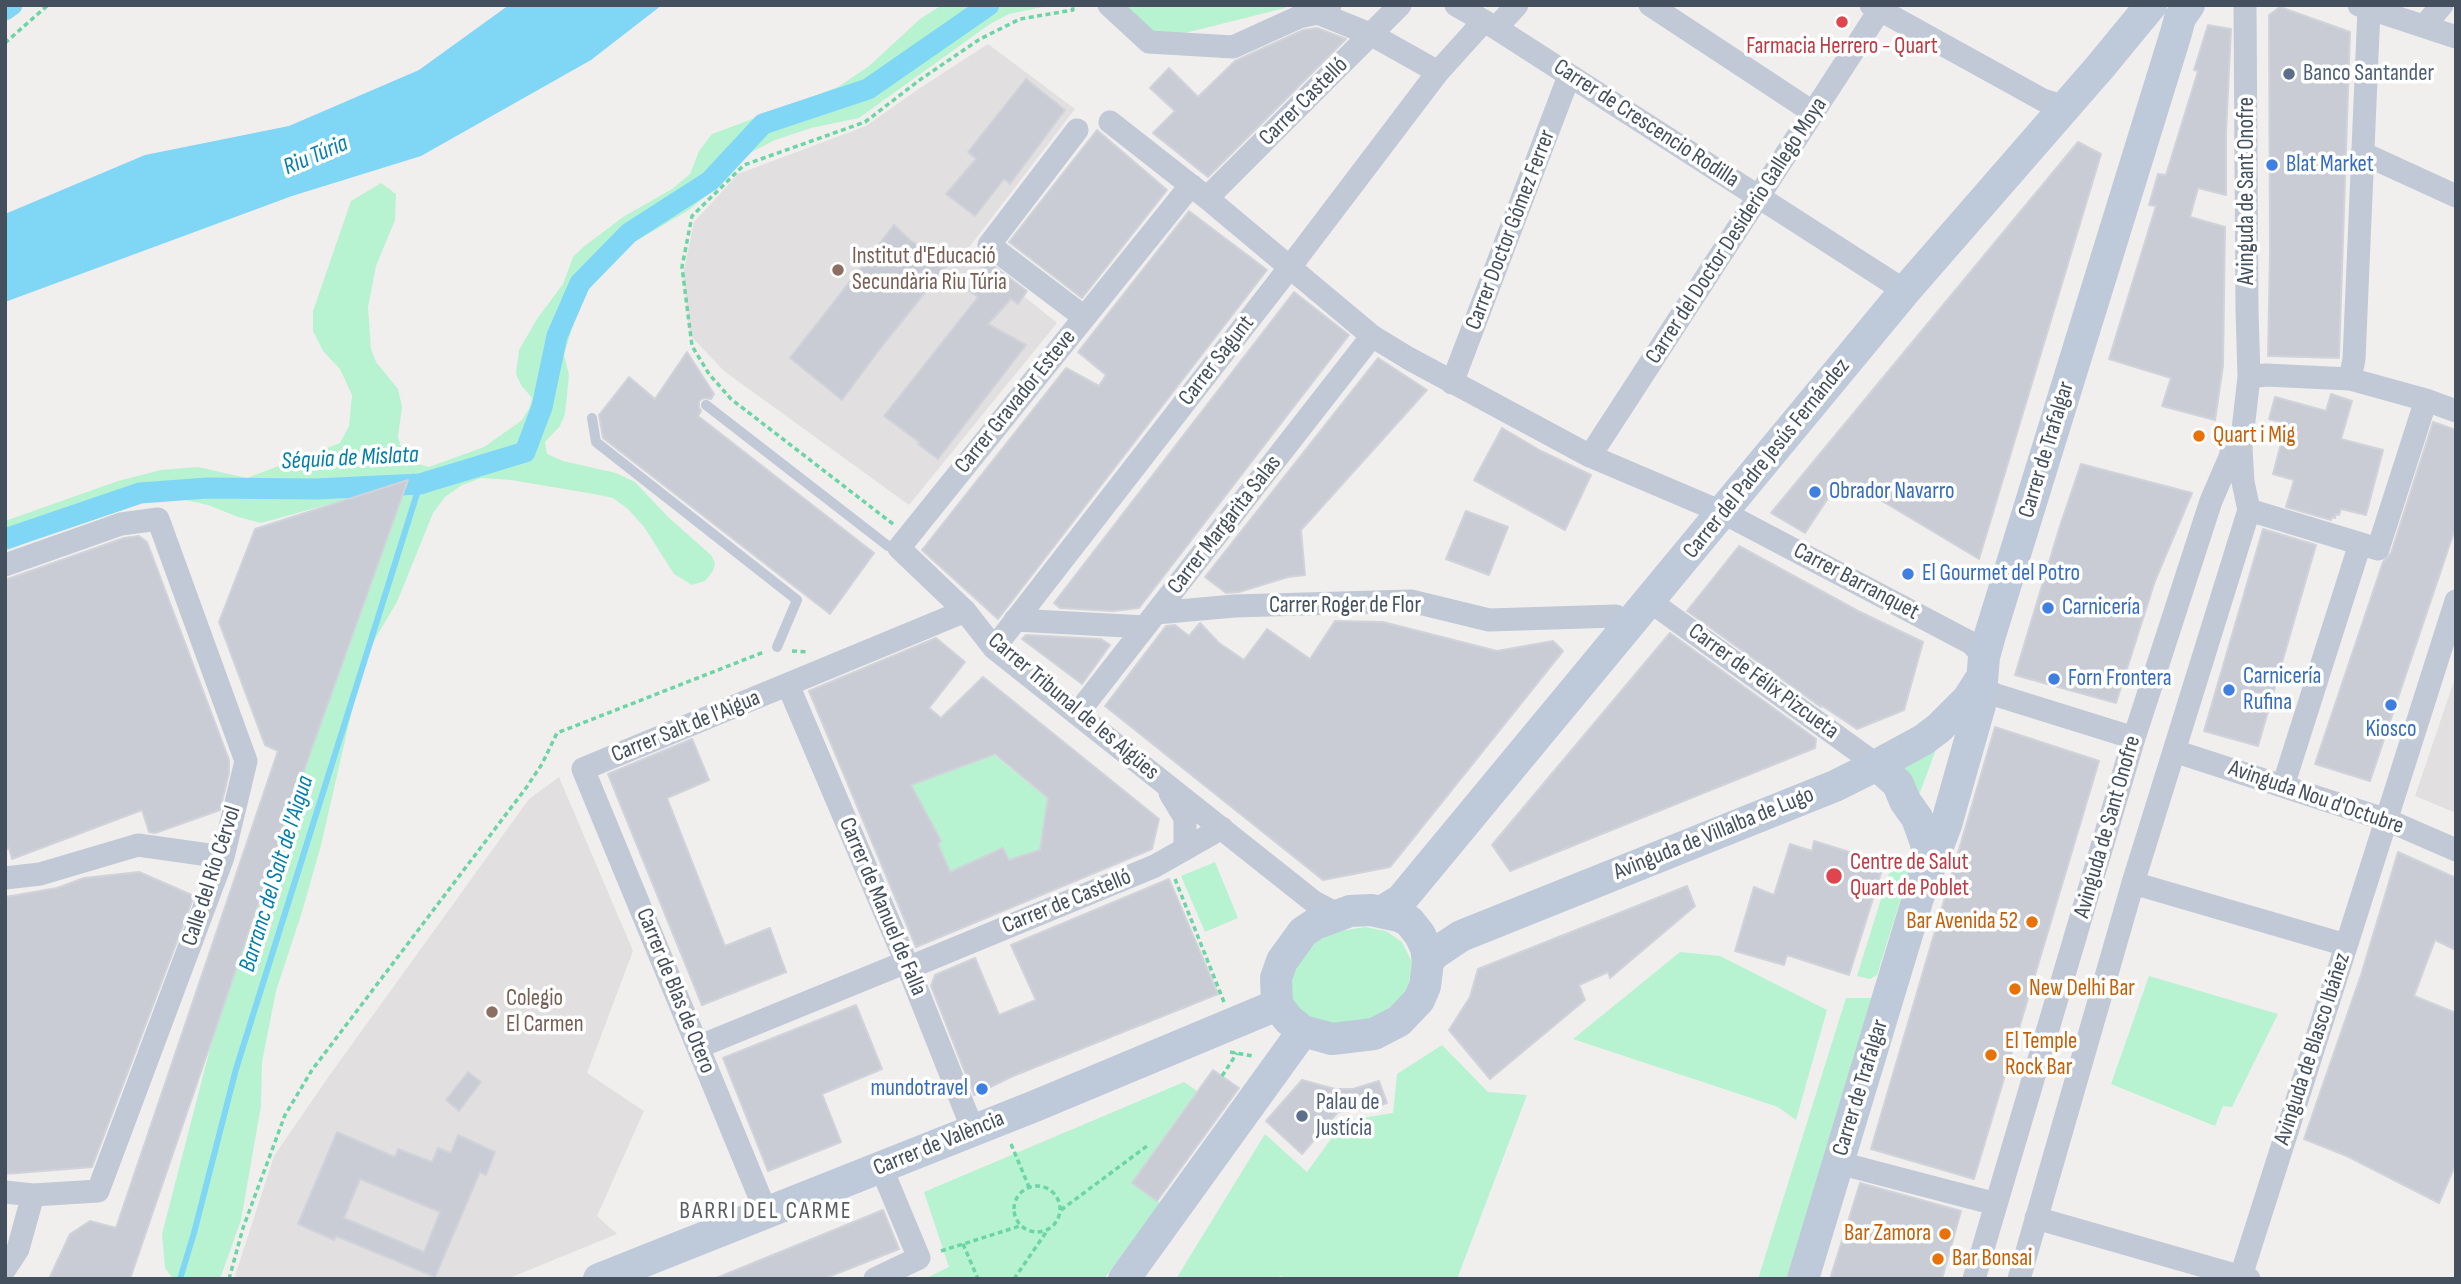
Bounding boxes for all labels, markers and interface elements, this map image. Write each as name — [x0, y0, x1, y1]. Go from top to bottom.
marker: Farmacia Herrero - Quart — [1834, 14, 1850, 30]
place label: Farmacia Herrero - Quart — [1746, 33, 1938, 61]
street label: Carrer Castelló — [1254, 52, 1354, 152]
street label: Carrer de Crescencio Rodilla — [1548, 54, 1744, 194]
place label: Banco Santander — [2303, 60, 2434, 88]
marker: Banco Santander — [2281, 66, 2297, 82]
street label: Carrer del Doctor Desiderio Gallego Moya — [1640, 93, 1834, 369]
street label: Avinguda de Sant Onofre — [2233, 97, 2261, 285]
street label: Carrer Doctor Gómez Ferrer — [1460, 126, 1562, 334]
water label: Riu Túria — [279, 130, 353, 182]
place label: Blat Market — [2286, 151, 2374, 179]
marker: Blat Market — [2264, 157, 2280, 173]
place label: Institut d'Educació Secundària Riu Túria — [852, 243, 1007, 297]
marker: Institut d'Educació Secundària Riu Túria — [830, 262, 846, 278]
street label: Carrer Sagunt — [1173, 311, 1261, 411]
street label: Carrer Gravador Esteve — [950, 325, 1082, 479]
street label: Carrer del Padre Jesús Fernández — [1678, 353, 1856, 565]
street label: Carrer de Trafalgar — [2013, 379, 2081, 521]
place label: Quart i Mig — [2213, 422, 2295, 450]
marker: Quart i Mig — [2191, 428, 2207, 444]
water label: Séquia de Mislata — [281, 441, 419, 477]
street label: Carrer Margarita Salas — [1162, 450, 1288, 600]
place label: Obrador Navarro — [1829, 478, 1955, 506]
marker: Obrador Navarro — [1807, 484, 1823, 500]
street label: Carrer Barranquet — [1789, 537, 1923, 627]
place label: El Gourmet del Potro — [1922, 560, 2080, 588]
marker: El Gourmet del Potro — [1900, 566, 1916, 582]
street label: Carrer Roger de Flor — [1269, 592, 1421, 620]
place label: Carnicería — [2062, 594, 2140, 622]
marker: Carnicería — [2040, 600, 2056, 616]
street label: Carrer de Félix Pizcueta — [1682, 618, 1844, 746]
street label: Carrer Tribunal de les Aigües — [982, 627, 1164, 787]
place label: Carnicería Rufina — [2243, 663, 2321, 717]
place label: Forn Frontera — [2068, 665, 2172, 693]
marker: Forn Frontera — [2046, 671, 2062, 687]
marker: Carnicería Rufina — [2221, 682, 2237, 698]
street label: Carrer Salt de l'Aigua — [608, 685, 764, 769]
marker: Kiosco — [2383, 697, 2399, 713]
place label: Kiosco — [2365, 716, 2417, 744]
street label: Avinguda de Sant Onofre — [2069, 733, 2147, 921]
street label: Avinguda Nou d'Octubre — [2225, 755, 2407, 841]
water label: Barranc del Salt de l'Aigua — [233, 773, 321, 975]
street label: Avinguda de Villalba de Lugo — [1610, 781, 1818, 887]
street label: Calle del Río Cérvol — [176, 803, 248, 949]
street label: Carrer de Manuel de Falla — [832, 814, 932, 1000]
place label: Centre de Salut Quart de Poblet — [1850, 849, 1969, 903]
street label: Carrer de Castelló — [999, 864, 1135, 940]
marker: Centre de Salut Quart de Poblet — [1824, 866, 1844, 886]
street label: Carrer de Blas de Otero — [629, 905, 721, 1077]
place label: Bar Avenida 52 — [1906, 908, 2018, 936]
marker: Bar Avenida 52 — [2024, 914, 2040, 930]
street label: Avinguda de Blasco Ibáñez — [2269, 949, 2357, 1149]
place label: New Delhi Bar — [2029, 975, 2135, 1003]
marker: New Delhi Bar — [2007, 981, 2023, 997]
place label: Colegio El Carmen — [506, 985, 583, 1039]
marker: Colegio El Carmen — [484, 1004, 500, 1020]
street label: Carrer de Trafalgar — [1827, 1017, 1895, 1159]
place label: El Temple Rock Bar — [2005, 1028, 2077, 1082]
marker: El Temple Rock Bar — [1983, 1047, 1999, 1063]
place label: mundotravel — [870, 1075, 968, 1103]
marker: mundotravel — [974, 1081, 990, 1097]
place label: Palau de Justícia — [1316, 1089, 1380, 1143]
street label: Carrer de València — [870, 1105, 1008, 1183]
marker: Palau de Justícia — [1294, 1108, 1310, 1124]
district label: BARRI DEL CARME — [681, 1198, 851, 1226]
place label: Bar Zamora — [1844, 1220, 1931, 1248]
marker: Bar Zamora — [1937, 1226, 1953, 1242]
place label: Bar Bonsai — [1952, 1245, 2032, 1273]
marker: Bar Bonsai — [1930, 1251, 1946, 1267]

